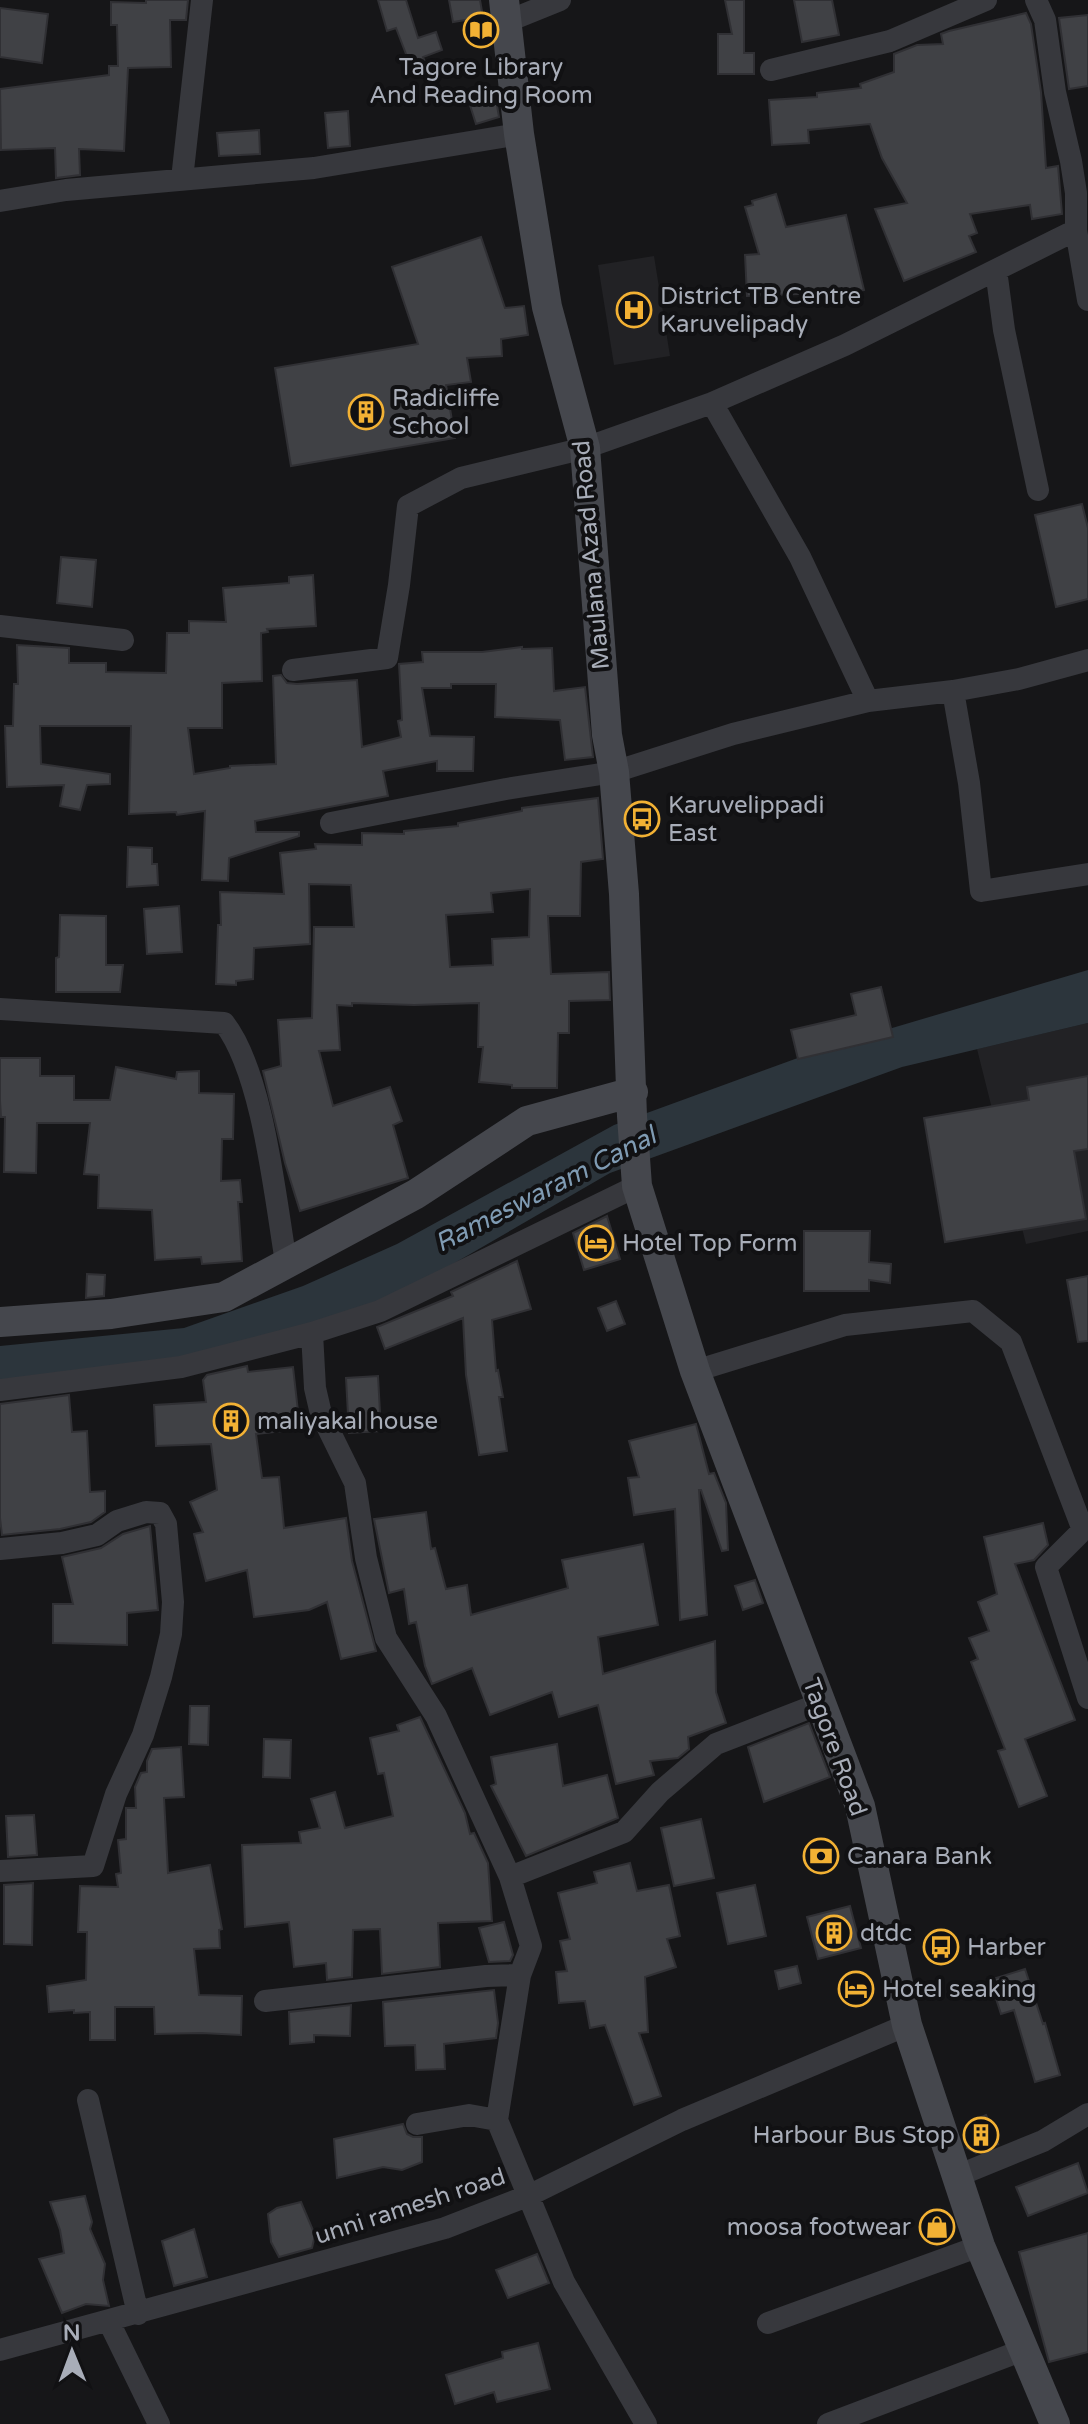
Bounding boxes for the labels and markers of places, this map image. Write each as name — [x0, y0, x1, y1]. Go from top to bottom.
library icon: Tagore Library And Reading Room — [462, 11, 500, 49]
place label: Tagore Library And Reading Room — [369, 53, 593, 110]
place label: District TB Centre Karuvelipady — [660, 282, 861, 339]
hospital icon: District TB Centre Karuvelipady — [615, 291, 653, 329]
place label: Radicliffe School — [392, 384, 500, 441]
building icon: Radicliffe School — [347, 393, 385, 431]
place label: Karuvelippadi East — [668, 791, 824, 848]
bus stop icon: Karuvelippadi East — [623, 800, 661, 838]
hotel icon: Hotel Top Form — [577, 1224, 615, 1262]
place label: Hotel Top Form — [622, 1229, 798, 1258]
building icon: maliyakal house — [212, 1402, 250, 1440]
place label: maliyakal house — [257, 1407, 438, 1436]
bank icon: Canara Bank — [802, 1837, 840, 1875]
place label: Canara Bank — [847, 1842, 992, 1871]
building icon: dtdc — [815, 1914, 853, 1952]
place label: dtdc — [860, 1919, 912, 1948]
bus stop icon: Harber — [922, 1928, 960, 1966]
place label: Harber — [967, 1933, 1047, 1962]
hotel icon: Hotel seaking — [837, 1970, 875, 2008]
place label: Hotel seaking — [882, 1975, 1037, 2004]
building icon: Harbour Bus Stop — [962, 2116, 1000, 2154]
place label: Harbour Bus Stop — [753, 2121, 955, 2150]
shop icon: moosa footwear — [918, 2208, 956, 2246]
place label: moosa footwear — [727, 2213, 912, 2242]

